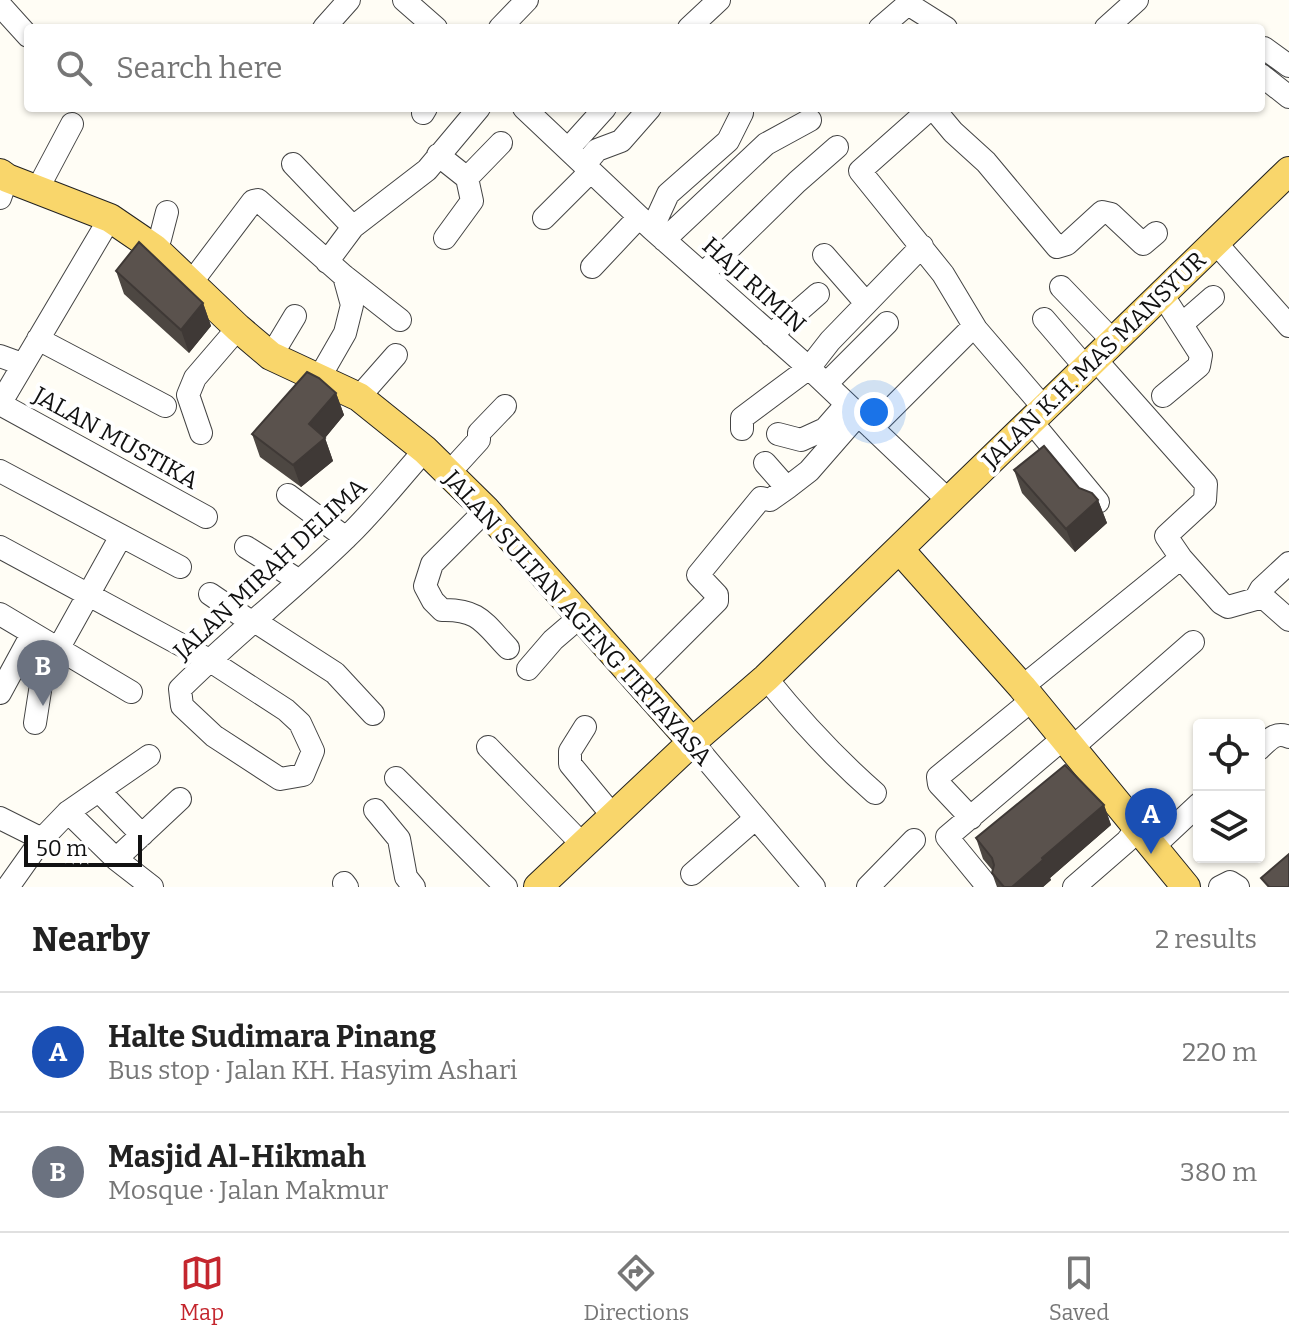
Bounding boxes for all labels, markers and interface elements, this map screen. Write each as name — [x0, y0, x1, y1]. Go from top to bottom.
search box — [24, 24, 1265, 112]
icon: search — [52, 46, 96, 90]
text: Search here — [116, 50, 283, 86]
street label: HAJI RIMIN — [697, 231, 811, 339]
street label: JALAN K.H. MAS MANSYUR — [976, 246, 1212, 475]
street label: JALAN MUSTIKA — [28, 381, 203, 495]
your location — [854, 392, 894, 432]
street label: JALAN SULTAN AGENG TIRTAYASA — [437, 464, 718, 771]
street label: JALAN MIRAH DELIMA — [167, 473, 372, 666]
pin: B — [17, 640, 69, 706]
map controls — [1193, 719, 1265, 863]
button: locate — [1193, 719, 1265, 791]
pin: A — [1125, 788, 1177, 854]
button: layers — [1193, 791, 1265, 863]
scale bar — [24, 831, 142, 867]
text: 50 m — [36, 835, 87, 862]
text: Nearby — [32, 919, 150, 960]
text: 2 results — [1155, 924, 1257, 955]
text: Halte Sudimara Pinang — [108, 1019, 436, 1055]
text: A — [49, 1037, 67, 1068]
text: 220 m — [1182, 1037, 1257, 1068]
text: Bus stop · Jalan KH. Hasyim Ashari — [108, 1055, 518, 1086]
text: Masjid Al-Hikmah — [108, 1139, 366, 1175]
text: B — [50, 1157, 66, 1188]
text: 380 m — [1180, 1157, 1257, 1188]
text: Mosque · Jalan Makmur — [108, 1175, 388, 1206]
tab: Map — [180, 1251, 224, 1326]
tab: Directions — [584, 1251, 689, 1326]
tab: Saved — [1049, 1251, 1109, 1326]

